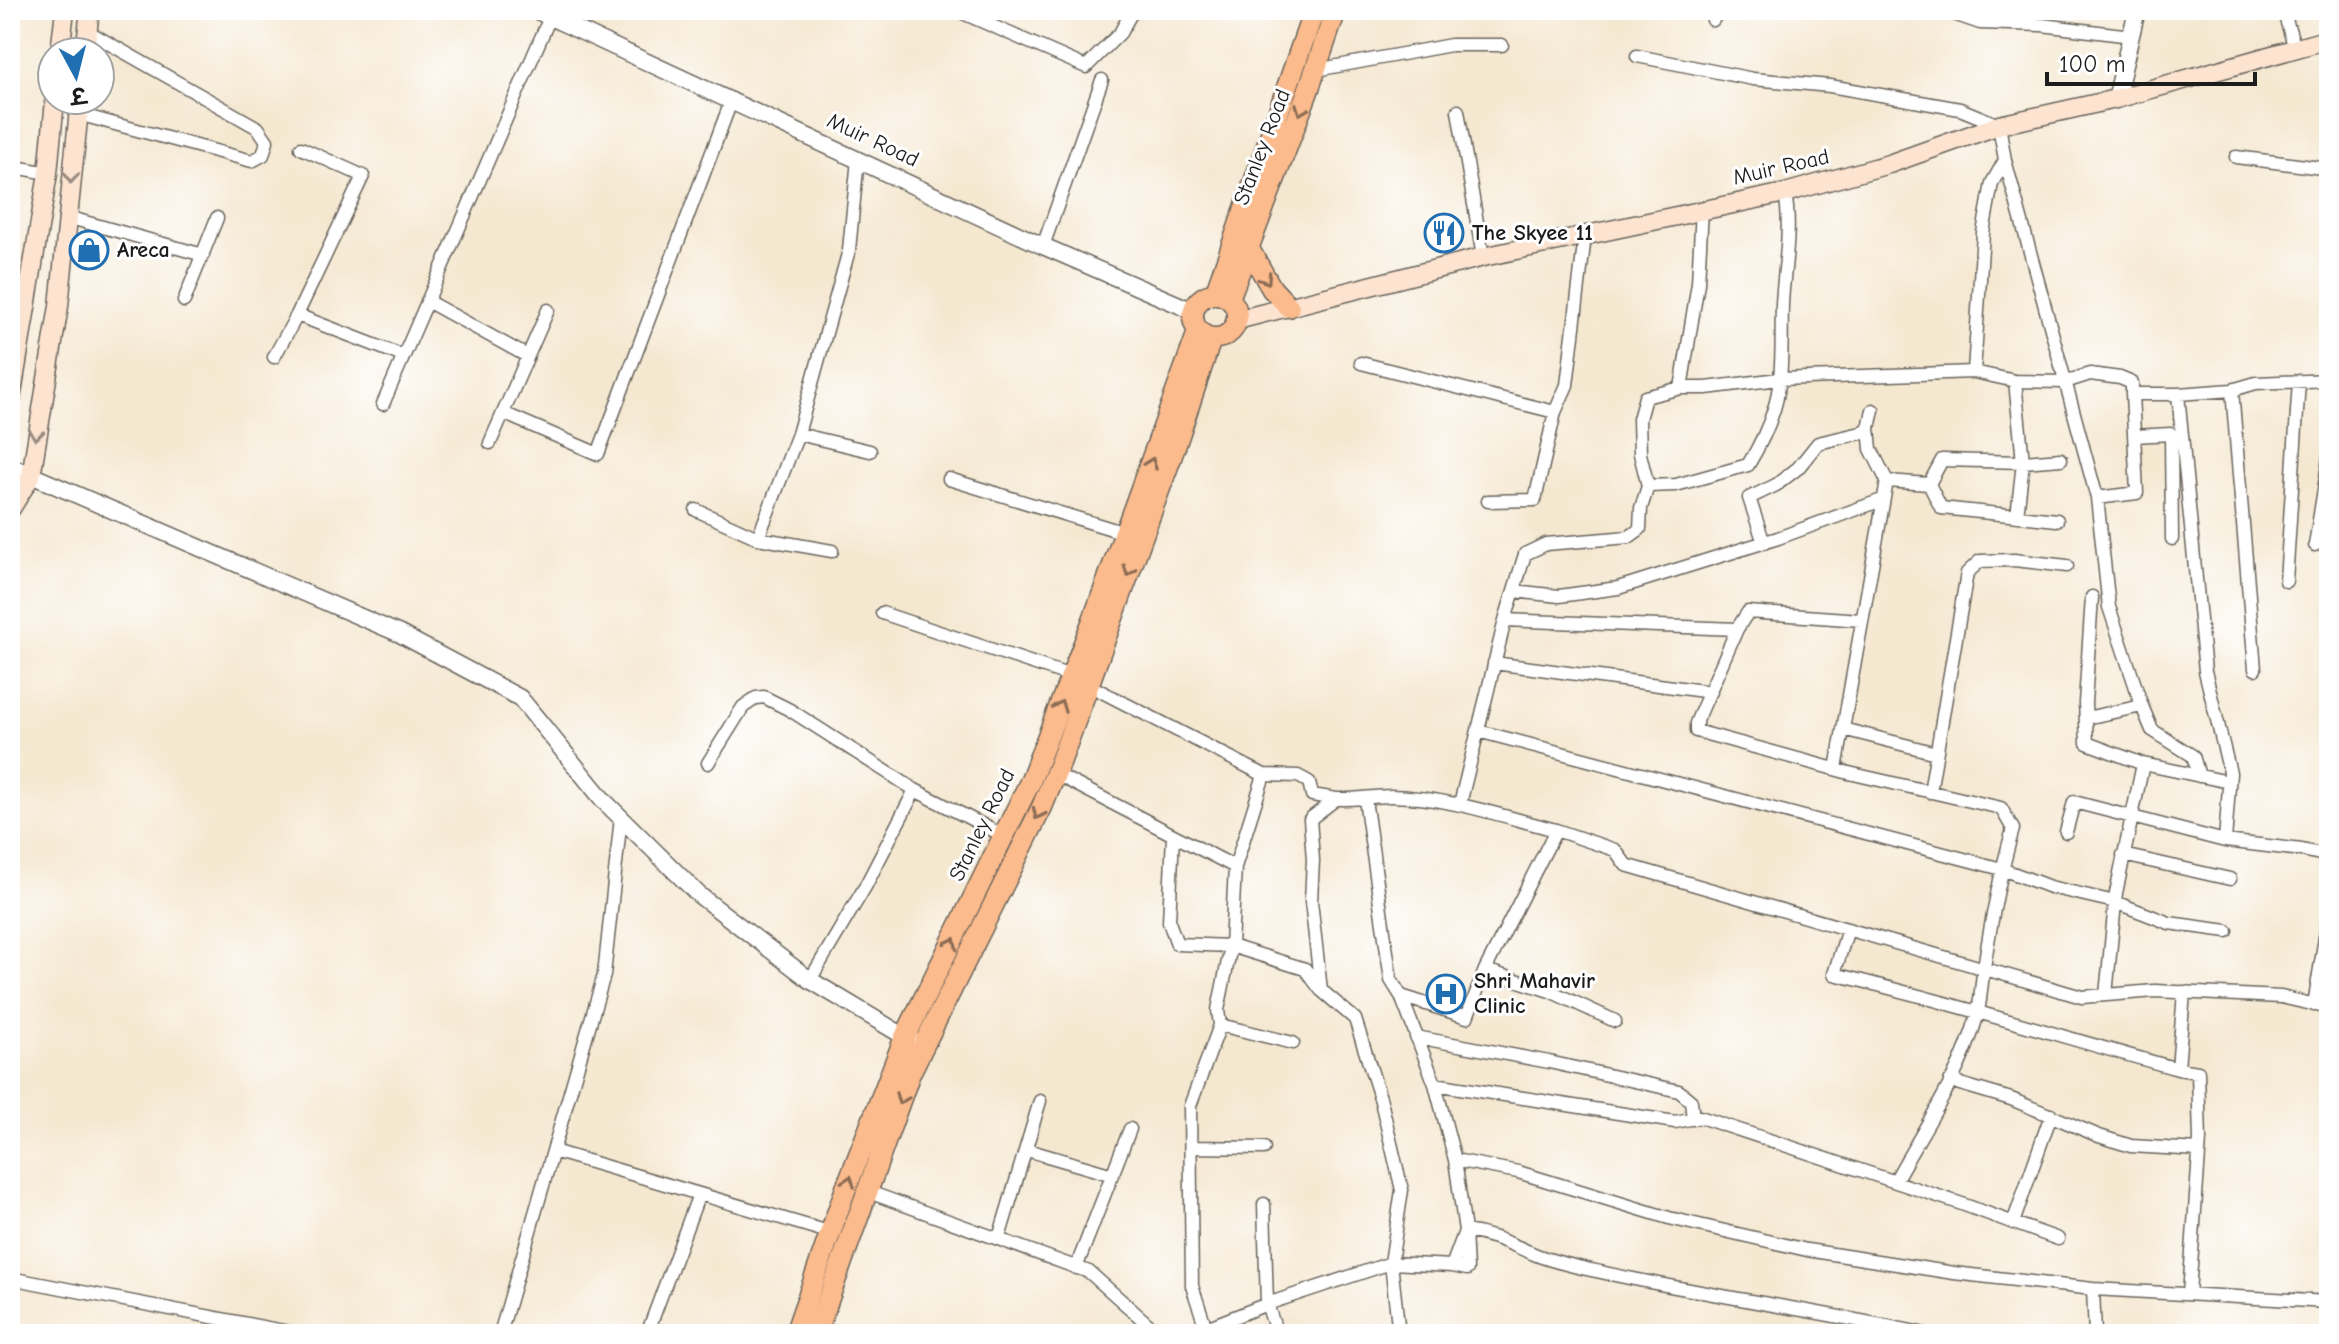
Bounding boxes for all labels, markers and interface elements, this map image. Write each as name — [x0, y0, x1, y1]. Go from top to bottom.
north arrow — [36, 36, 116, 116]
scale bar — [2047, 36, 2255, 86]
text: 100 m — [2059, 50, 2126, 78]
text: उ — [67, 81, 89, 109]
street label: Stanley Road — [1228, 85, 1296, 209]
one-way arrow — [1294, 102, 1311, 116]
street label: Muir Road — [823, 107, 923, 173]
street label: Muir Road — [1730, 143, 1832, 191]
one-way arrow — [63, 171, 80, 184]
restaurant icon: The Skyee 11 — [1423, 212, 1465, 254]
place label: The Skyee 11 — [1472, 220, 1593, 246]
shop icon: Areca — [68, 229, 110, 271]
place label: Areca — [117, 237, 170, 263]
one-way arrow — [1257, 271, 1272, 285]
one-way arrow — [28, 428, 45, 442]
one-way arrow — [1141, 457, 1157, 471]
one-way arrow — [1122, 563, 1139, 577]
one-way arrow — [1050, 700, 1067, 714]
street label: Stanley Road — [944, 765, 1020, 885]
one-way arrow — [1032, 806, 1048, 820]
one-way arrow — [942, 936, 958, 951]
place label: Shri Mahavir Clinic — [1474, 968, 1595, 1019]
hospital icon: Shri Mahavir Clinic — [1425, 973, 1467, 1015]
one-way arrow — [894, 1091, 911, 1105]
one-way arrow — [839, 1175, 856, 1189]

